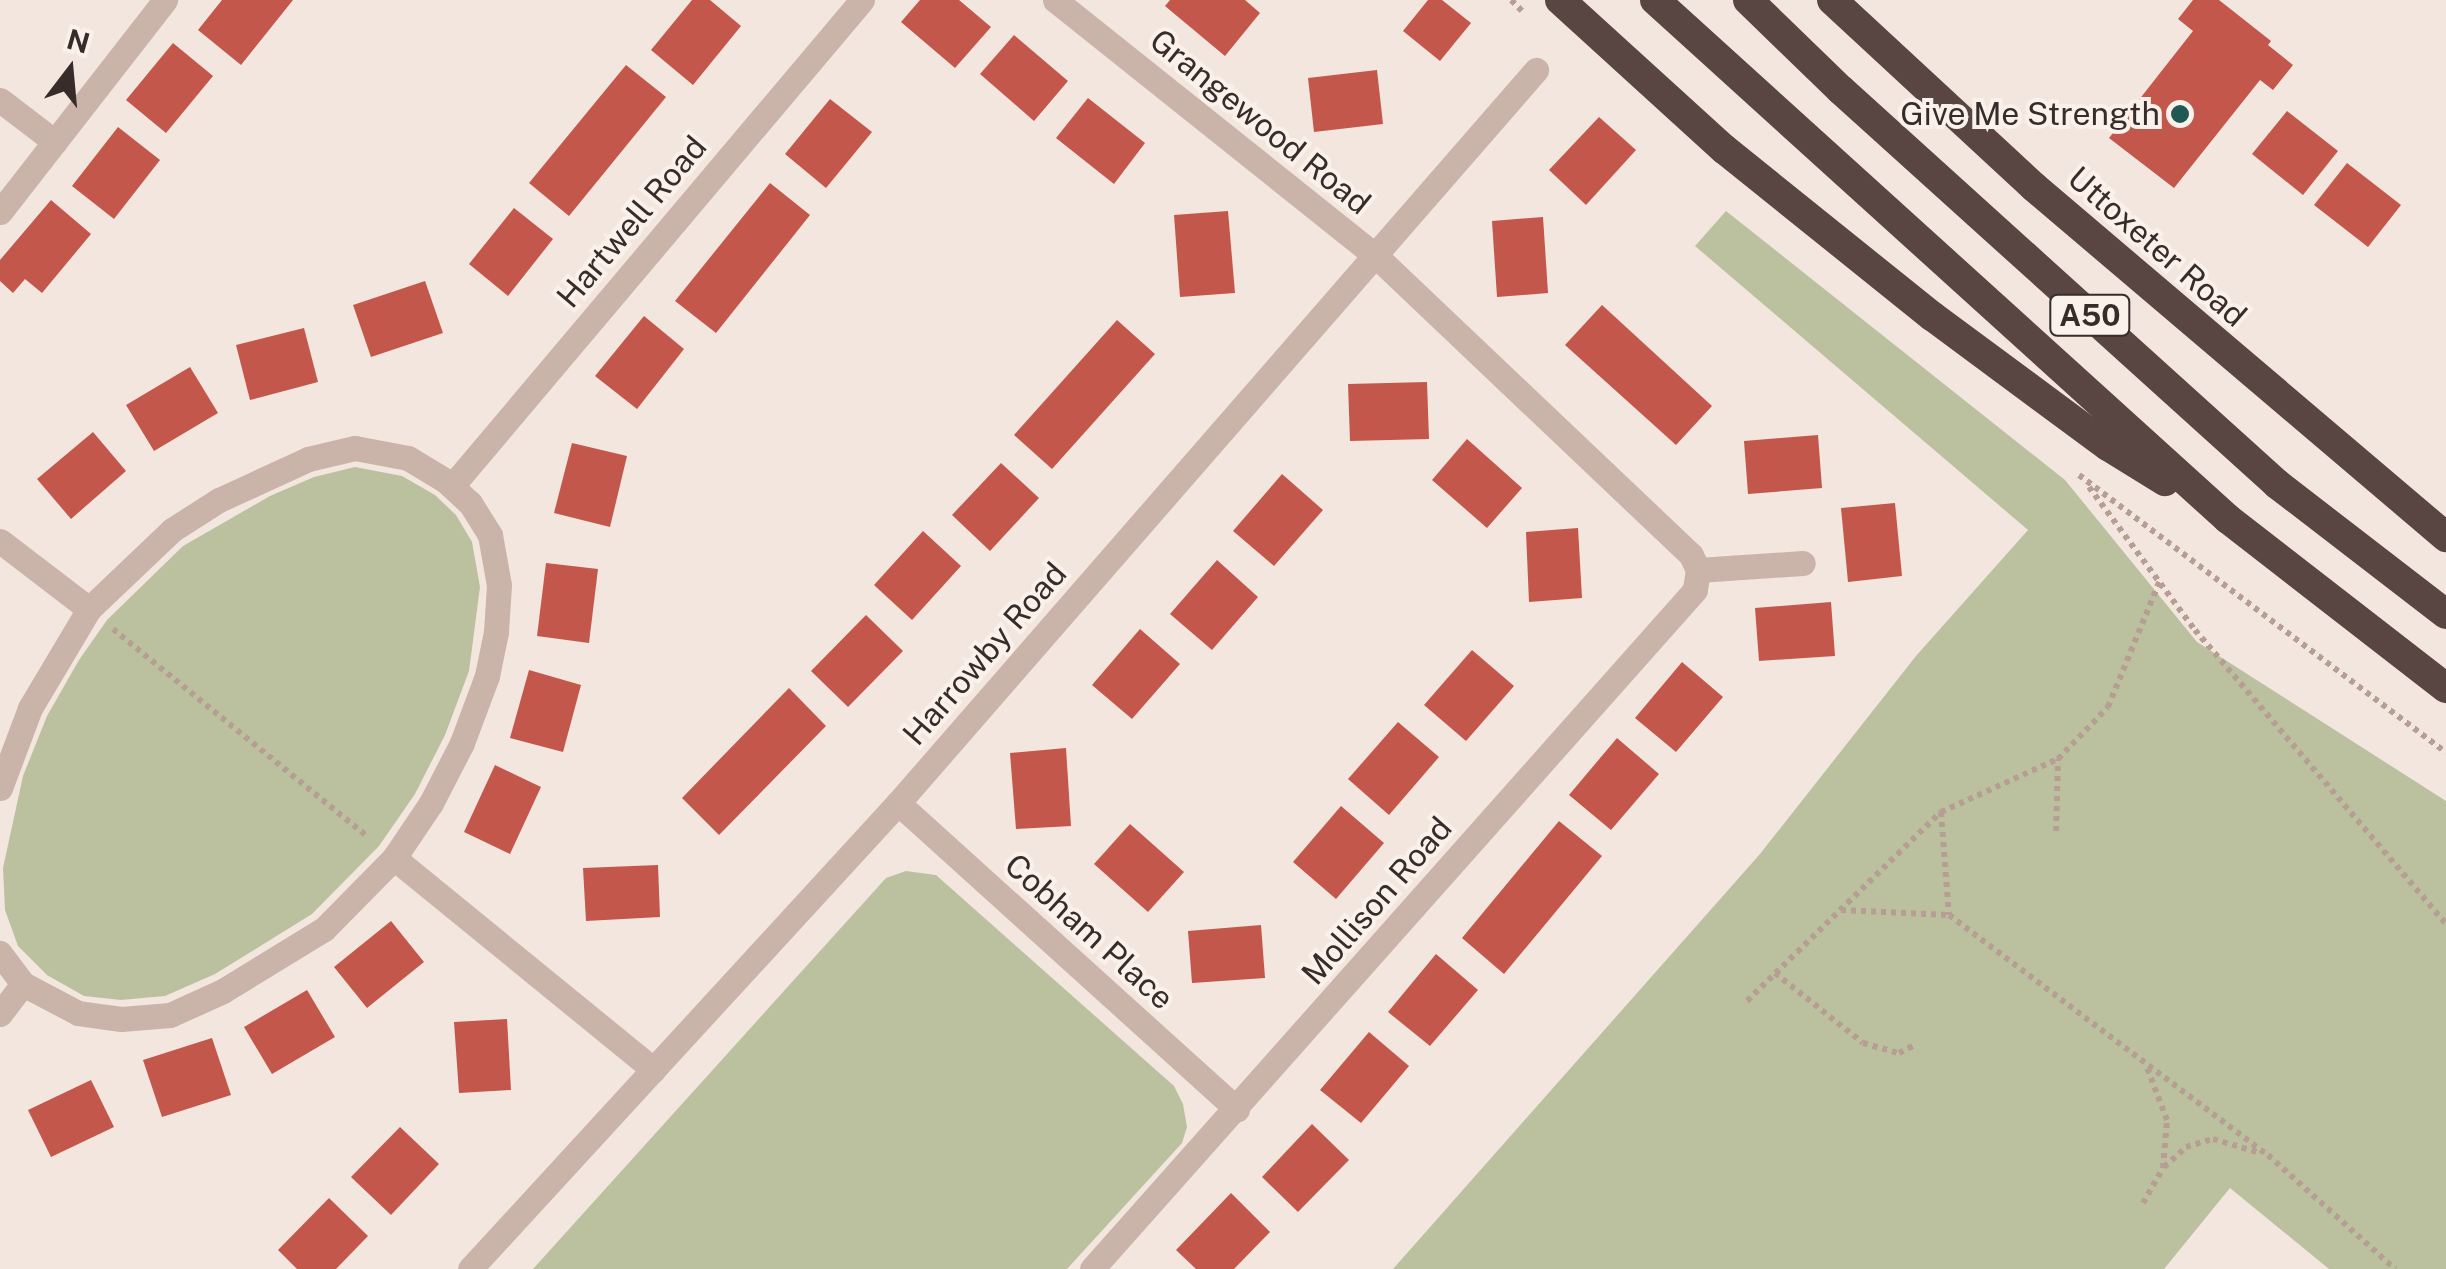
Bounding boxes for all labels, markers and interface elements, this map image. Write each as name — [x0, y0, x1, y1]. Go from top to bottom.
north arrow — [20, 20, 120, 120]
street label: Grangewood Road — [1142, 21, 1378, 223]
text: N — [63, 22, 93, 60]
place label: Give Me Strength — [1900, 95, 2160, 133]
marker: Give Me Strength — [2169, 103, 2191, 125]
street label: Hartwell Road — [549, 129, 715, 315]
street label: Uttoxeter Road — [2060, 159, 2254, 335]
road number: A50 — [2048, 290, 2132, 340]
street label: Harrowby Road — [895, 555, 1075, 753]
street label: Mollison Road — [1294, 809, 1460, 993]
street label: Cobham Place — [997, 846, 1181, 1018]

